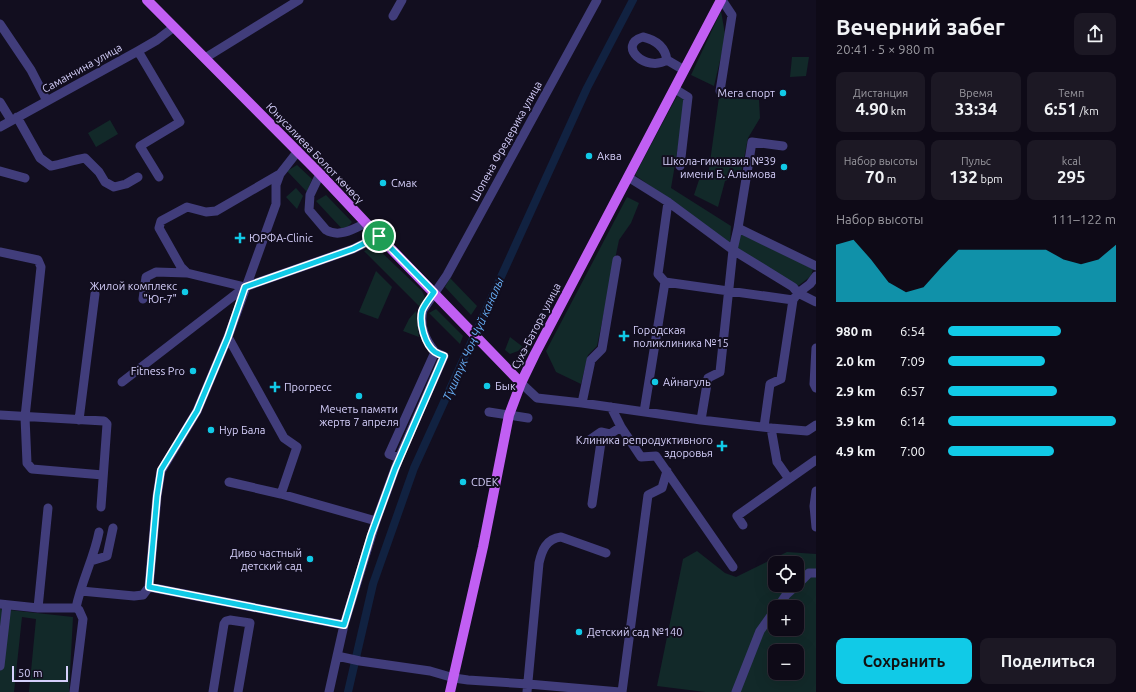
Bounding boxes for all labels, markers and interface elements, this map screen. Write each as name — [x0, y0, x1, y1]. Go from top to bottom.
button: share — [1074, 13, 1116, 55]
text: Вечерний забег — [836, 14, 1005, 39]
street label: Саманчина улица — [40, 41, 124, 95]
text: 20:41 · 5 × 980 m — [836, 42, 935, 56]
street label: Шопена Фредерика улица — [468, 79, 544, 203]
place label: Мега спорт — [718, 87, 775, 99]
text: Дистанция — [853, 87, 908, 99]
text: Время — [959, 87, 993, 99]
text: Темп — [1058, 87, 1084, 99]
marker: Мега спорт — [778, 88, 788, 98]
text: 4.90 — [855, 99, 888, 118]
text: 33:34 — [955, 99, 997, 118]
text: 6:51 — [1044, 99, 1077, 118]
street label: Юнусалиева Болот көчөсү — [264, 100, 367, 206]
text: km — [888, 105, 906, 117]
text: /km — [1077, 105, 1099, 117]
place label: Аква — [597, 150, 622, 162]
marker: Аква — [584, 151, 594, 161]
place label: Школа-гимназия №39 имени Б. Алымова — [662, 155, 776, 180]
text: Набор высоты — [844, 155, 918, 167]
text: Пульс — [961, 155, 991, 167]
text: kcal — [1062, 155, 1081, 167]
marker: Школа-гимназия №39 имени Б. Алымова — [779, 162, 789, 172]
text: 70 — [865, 167, 884, 186]
text: 132 — [949, 167, 978, 186]
text: 295 — [1057, 167, 1086, 186]
text: m — [884, 173, 896, 185]
text: bpm — [978, 173, 1003, 185]
place label: Смак — [391, 177, 417, 189]
marker: Смак — [378, 178, 388, 188]
text: Набор высоты — [836, 212, 923, 226]
text: 111–122 m — [1051, 212, 1116, 226]
pin — [362, 219, 396, 253]
icon: arrive — [368, 225, 390, 247]
marker: ЮРФА-Clinic — [234, 232, 246, 244]
place label: ЮРФА-Clinic — [249, 232, 313, 244]
water label: Түштүк Чоң Чүй каналы — [440, 275, 506, 402]
place label: Жилой комплекс "Юг-7" — [90, 280, 177, 305]
street label: Сухэ-Батора улица — [509, 281, 563, 371]
marker: Жилой комплекс "Юг-7" — [180, 287, 190, 297]
place label: Городская поликлиника №15 — [633, 324, 729, 349]
text: 980 m — [836, 324, 872, 338]
text: 6:54 — [900, 324, 925, 338]
marker: Городская поликлиника №15 — [618, 330, 630, 342]
text: 2.0 km — [836, 354, 875, 368]
text: 7:09 — [900, 354, 925, 368]
place label: Fitness Pro — [131, 365, 185, 377]
marker: Fitness Pro — [188, 366, 198, 376]
place label: Айнагуль — [663, 376, 711, 388]
marker: Айнагуль — [650, 377, 660, 387]
place label: Бык — [495, 380, 516, 392]
marker: Прогресс — [269, 381, 281, 393]
place label: Прогресс — [284, 381, 332, 393]
marker: Бык — [482, 381, 492, 391]
text: 2.9 km — [836, 384, 875, 398]
text: 6:57 — [900, 384, 925, 398]
marker: Мечеть памяти жертв 7 апреля — [354, 391, 364, 401]
place label: Мечеть памяти жертв 7 апреля — [319, 403, 399, 428]
text: 3.9 km — [836, 414, 875, 428]
text: 6:14 — [900, 414, 925, 428]
place label: Нур Бала — [219, 424, 265, 436]
marker: Нур Бала — [206, 425, 216, 435]
place label: Клиника репродуктивного здоровья — [576, 434, 713, 459]
marker: Клиника репродуктивного здоровья — [716, 440, 728, 452]
text: 4.9 km — [836, 444, 875, 458]
text: 7:00 — [900, 444, 925, 458]
place label: CDEK — [471, 476, 499, 488]
marker: CDEK — [458, 477, 468, 487]
place label: Диво частный детский сад — [230, 547, 303, 572]
marker: Диво частный детский сад — [305, 554, 315, 564]
map controls — [768, 556, 804, 680]
button: locate — [768, 556, 804, 592]
button: + — [768, 600, 804, 636]
place label: Детский сад №140 — [587, 626, 682, 638]
marker: Детский сад №140 — [574, 627, 584, 637]
button: Сохранить — [836, 638, 972, 684]
button: Поделиться — [980, 638, 1116, 684]
button: − — [768, 644, 804, 680]
scale bar — [12, 664, 68, 683]
text: 50 m — [18, 667, 42, 679]

